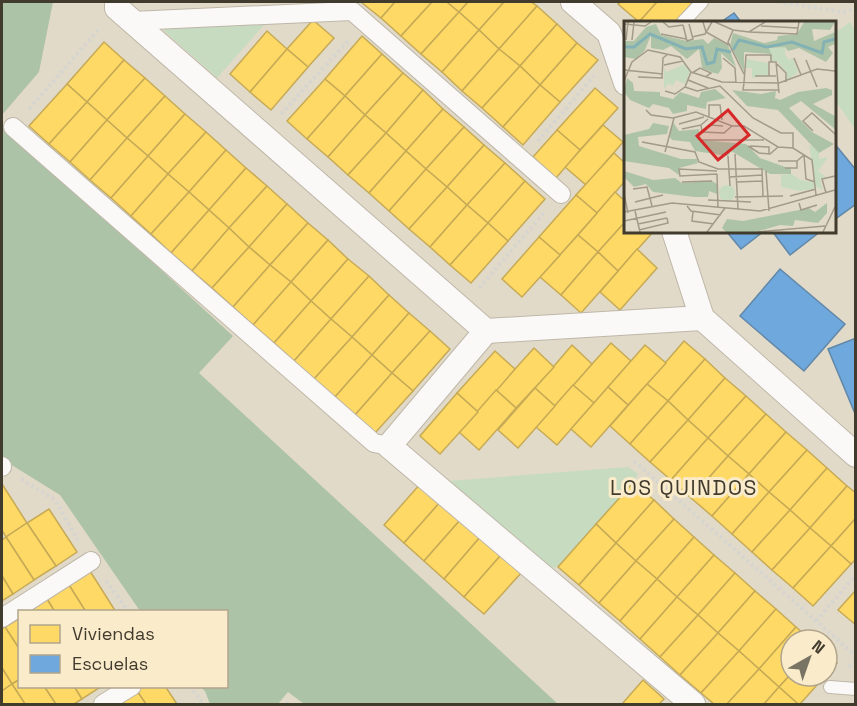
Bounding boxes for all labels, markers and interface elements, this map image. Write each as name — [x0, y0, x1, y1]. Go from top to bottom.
inset map — [624, 21, 836, 232]
district label: LOS QUINDOS — [610, 474, 758, 501]
legend — [18, 610, 228, 688]
text: Viviendas — [72, 622, 155, 645]
north arrow — [779, 628, 839, 688]
text: N — [807, 635, 829, 658]
text: Escuelas — [72, 652, 148, 675]

